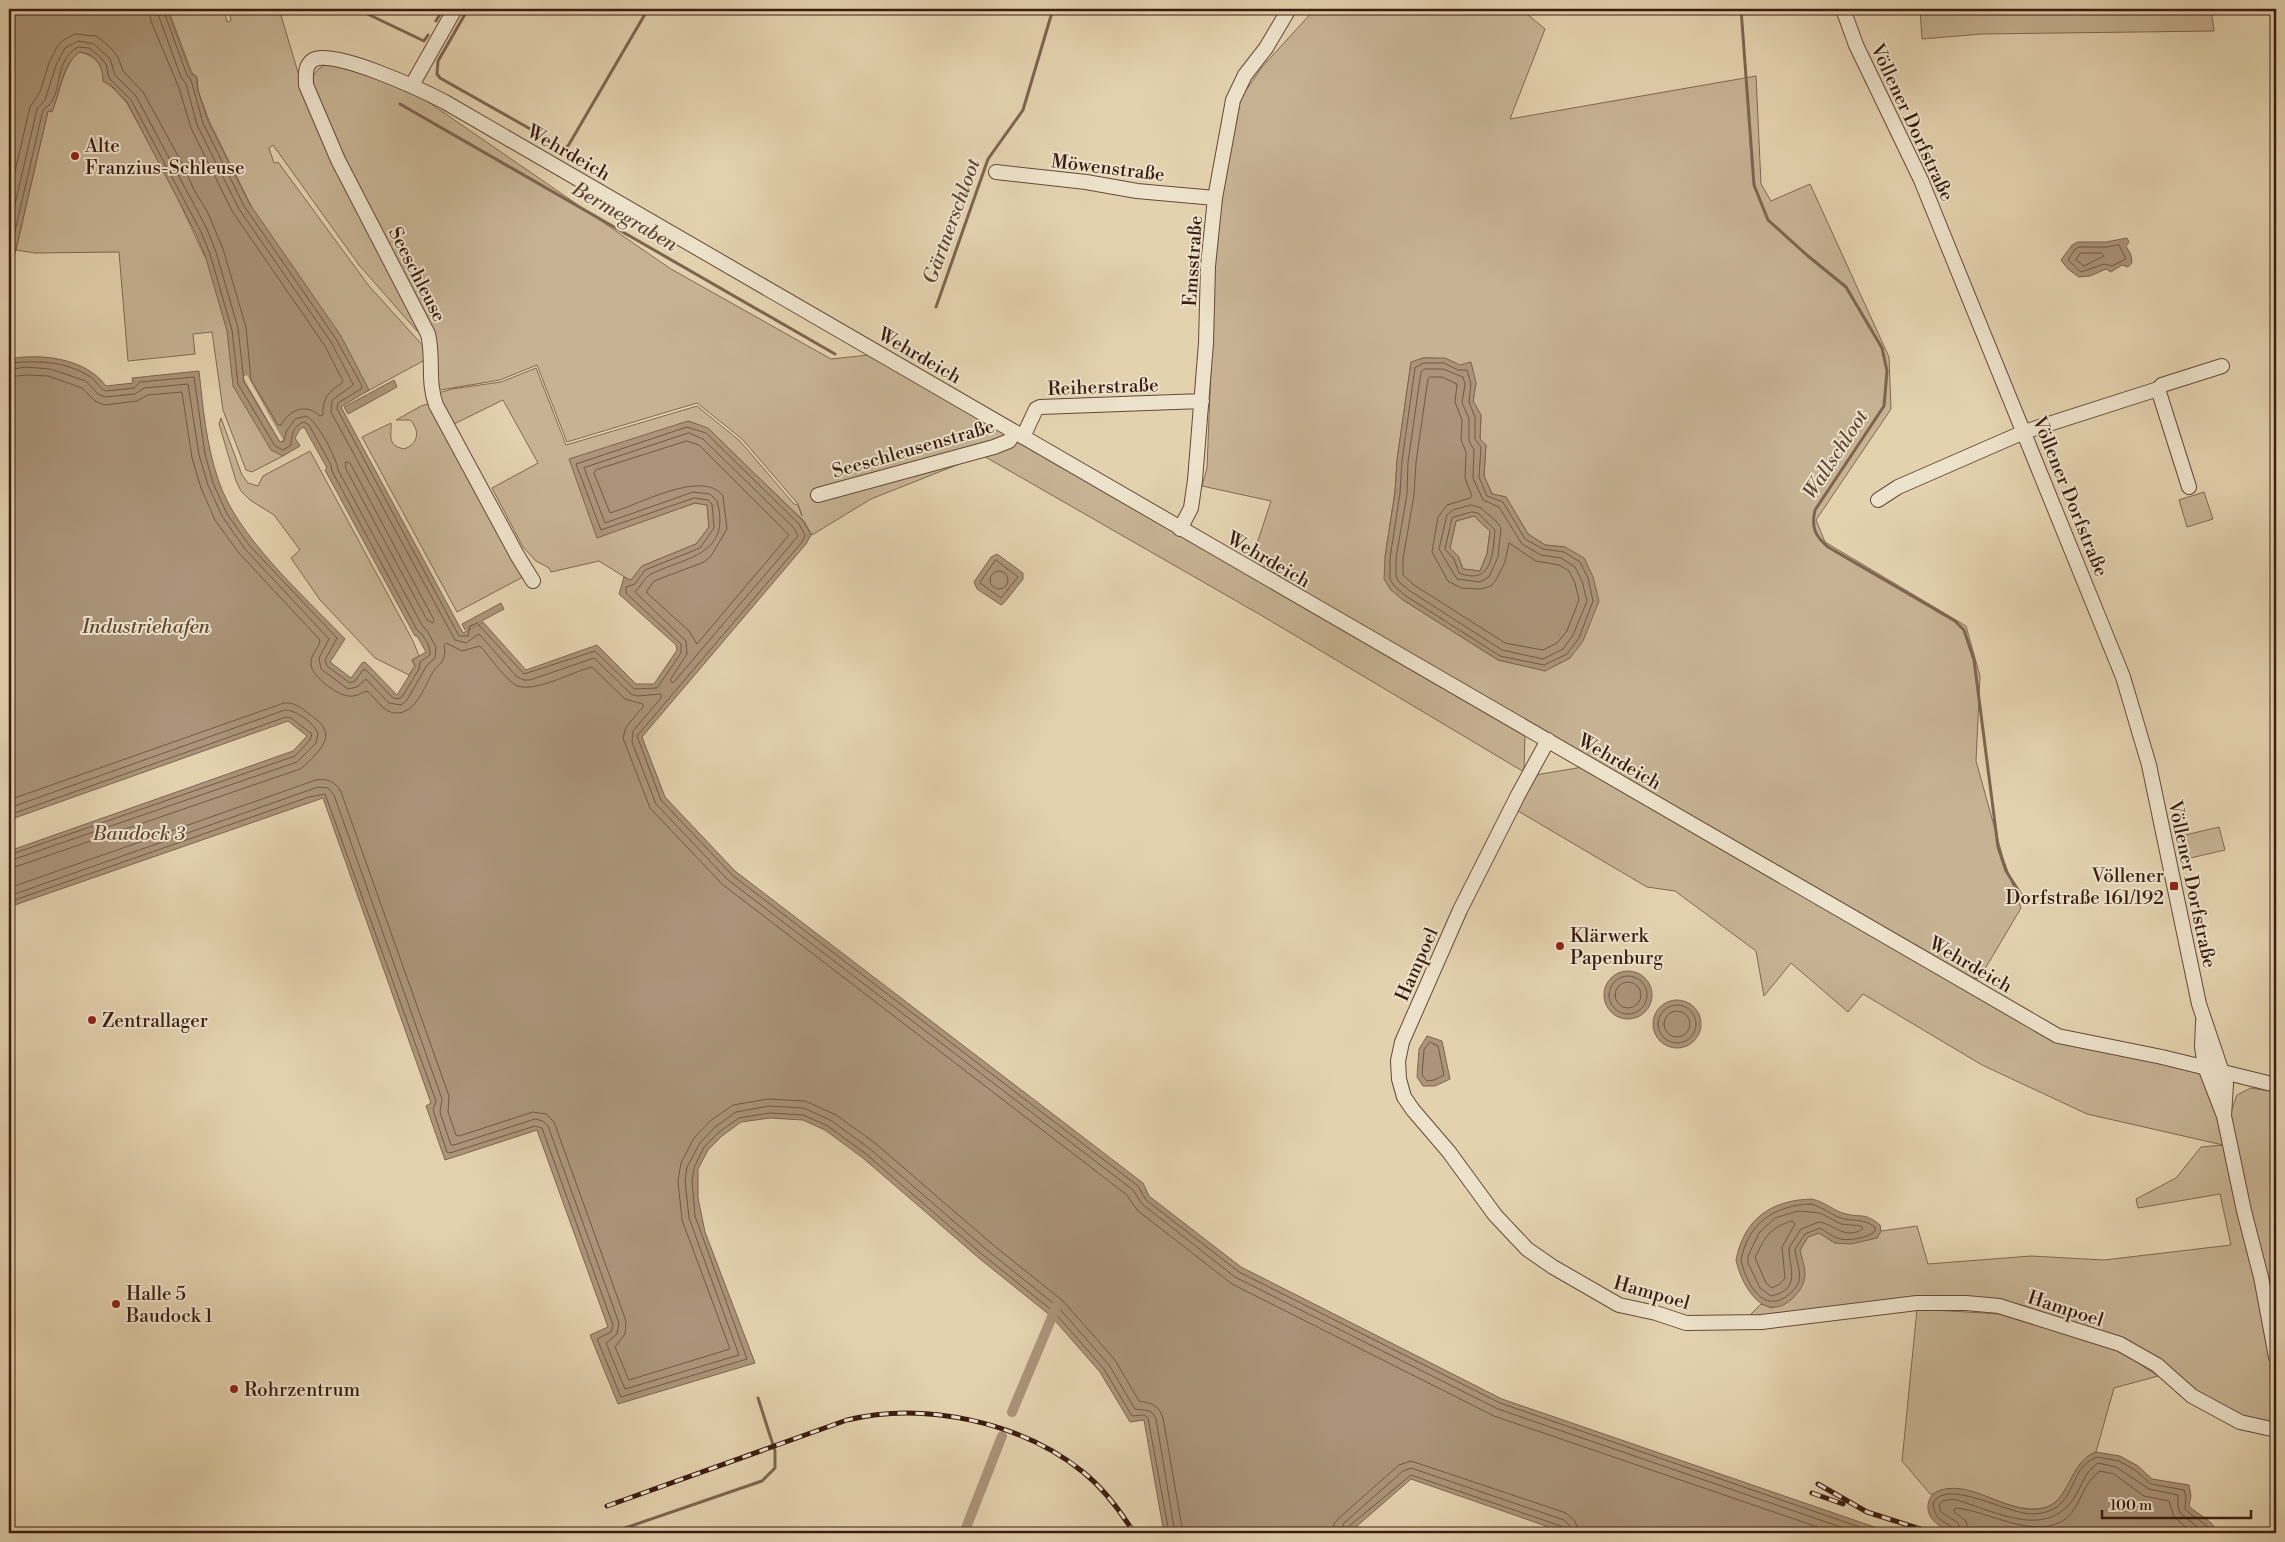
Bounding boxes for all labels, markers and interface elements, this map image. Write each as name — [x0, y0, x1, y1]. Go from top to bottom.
street label: Völlener Dorfstraße — [1865, 39, 1959, 205]
street label: Wehrdeich — [522, 119, 615, 186]
place label: Alte Franzius-Schleuse — [84, 134, 245, 180]
street label: Möwenstraße — [1050, 149, 1166, 187]
marker: Alte Franzius-Schleuse — [69, 150, 81, 162]
water label: Gärtnerschloot — [918, 155, 987, 288]
water label: Bermegraben — [566, 177, 682, 258]
street label: Emsstraße — [1178, 215, 1208, 307]
street label: Seeschleuse — [383, 223, 451, 326]
street label: Wehrdeich — [873, 322, 966, 389]
street label: Reiherstraße — [1047, 373, 1159, 401]
water label: Wallschloot — [1798, 405, 1875, 504]
street label: Völlener Dorfstraße — [2027, 412, 2113, 580]
street label: Seeschleusenstraße — [829, 414, 997, 484]
street label: Wehrdeich — [1222, 526, 1315, 593]
water label: Industriehafen — [81, 615, 211, 640]
street label: Wehrdeich — [1573, 728, 1666, 795]
street label: Völlener Dorfstraße — [2162, 797, 2222, 970]
water label: Baudock 3 — [92, 822, 185, 847]
place label: Völlener Dorfstraße 161/192 — [2006, 864, 2164, 910]
marker: Völlener Dorfstraße 161/192 — [2168, 880, 2180, 892]
street label: Hampoel — [1390, 923, 1444, 1005]
place label: Klärwerk Papenburg — [1570, 924, 1663, 970]
street label: Wehrdeich — [1924, 931, 2017, 998]
marker: Klärwerk Papenburg — [1554, 940, 1566, 952]
place label: Zentrallager — [102, 1009, 208, 1033]
marker: Zentrallager — [86, 1014, 98, 1026]
street label: Hampoel — [1611, 1271, 1693, 1315]
place label: Halle 5 Baudock 1 — [125, 1282, 213, 1328]
street label: Hampoel — [2025, 1285, 2107, 1333]
marker: Halle 5 Baudock 1 — [110, 1298, 122, 1310]
place label: Rohrzentrum — [244, 1378, 361, 1402]
marker: Rohrzentrum — [228, 1383, 240, 1395]
scale bar — [2102, 1487, 2251, 1519]
text: 100 m — [2110, 1496, 2152, 1515]

